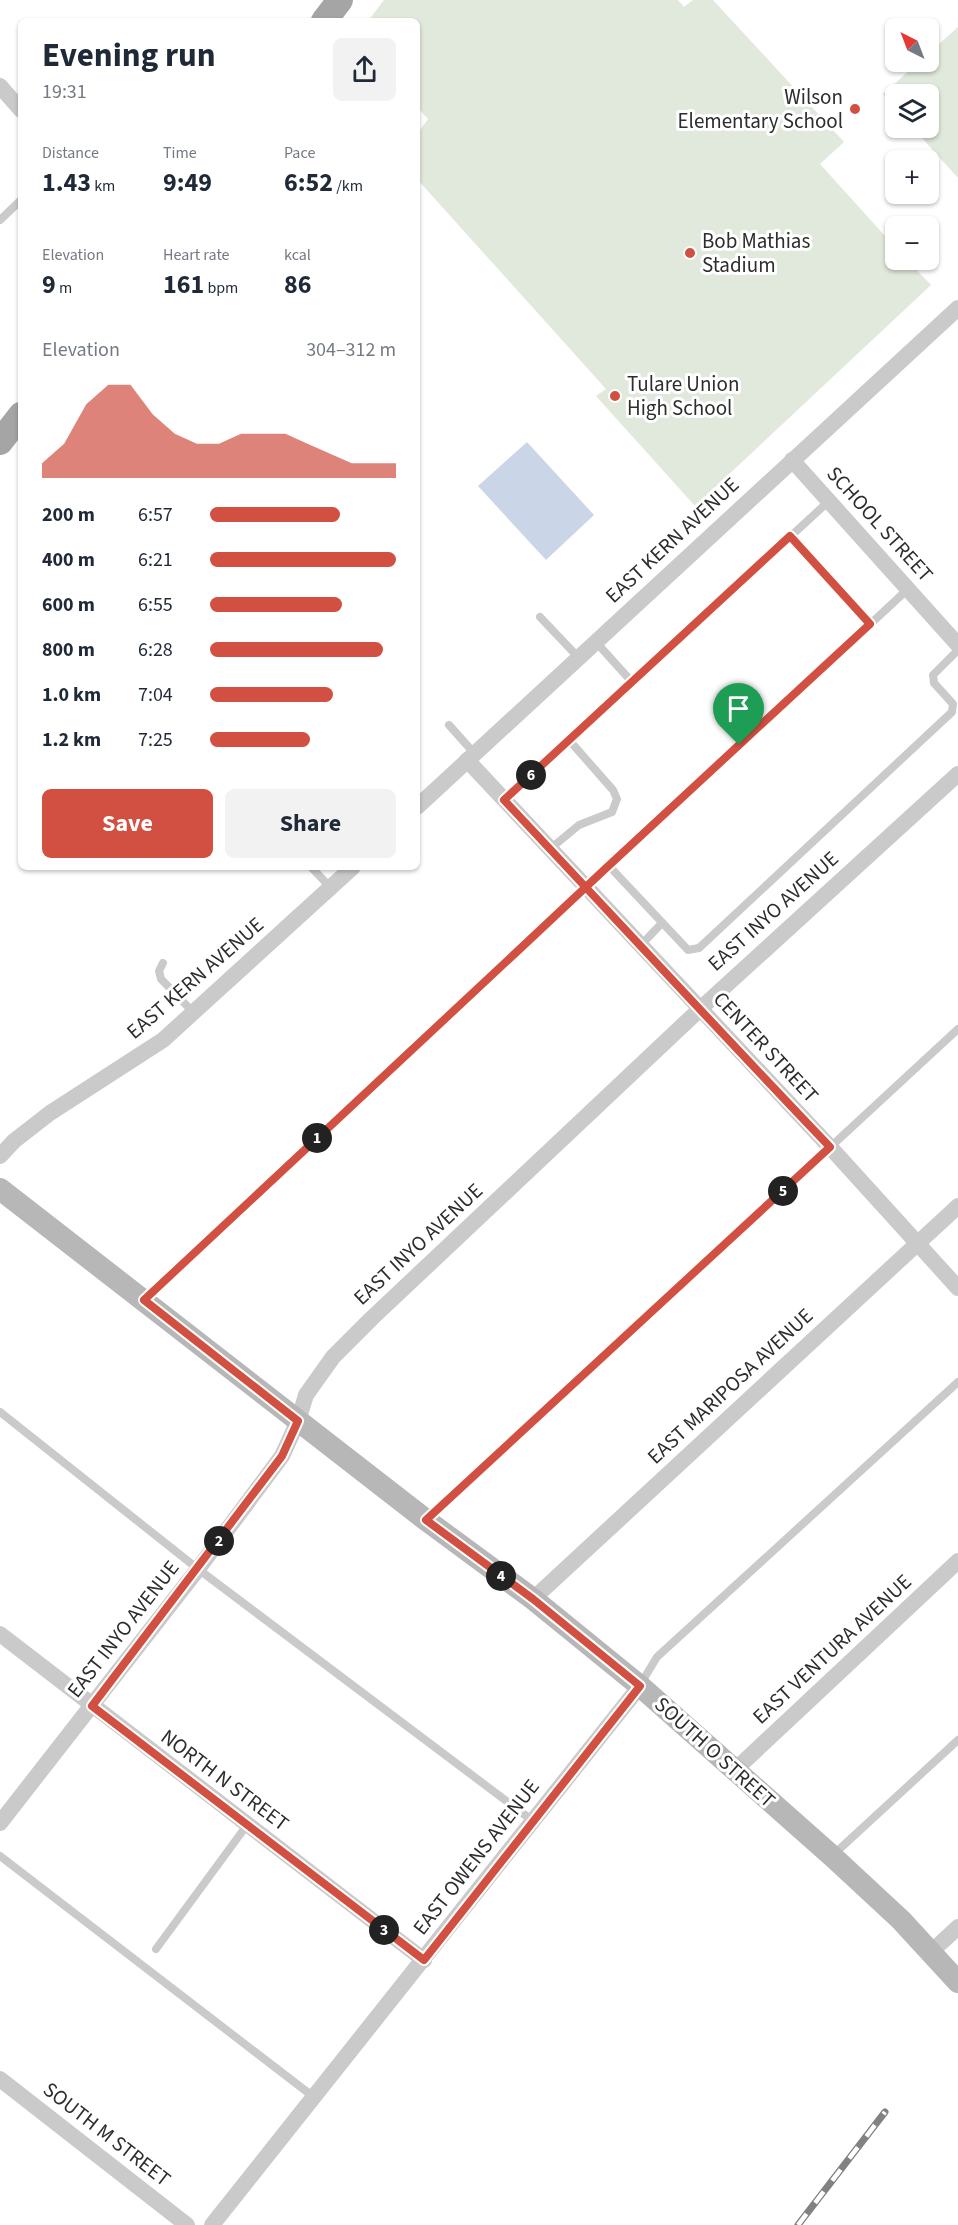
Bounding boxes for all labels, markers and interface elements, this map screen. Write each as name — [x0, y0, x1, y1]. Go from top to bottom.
north arrow — [885, 18, 939, 72]
map controls — [885, 18, 939, 270]
text: Evening run — [42, 32, 216, 79]
button: share — [333, 38, 396, 101]
text: 19:31 — [42, 78, 87, 106]
place label: Wilson Elementary School — [677, 82, 843, 136]
button: layers — [885, 84, 939, 138]
marker: Wilson Elementary School — [848, 102, 862, 116]
text: Distance — [42, 142, 99, 164]
text: Time — [163, 142, 197, 164]
text: Pace — [284, 142, 315, 164]
button: + — [885, 150, 939, 204]
text: 1.43 — [42, 164, 91, 201]
text: 9:49 — [163, 164, 212, 201]
text: 6:52 — [284, 164, 333, 201]
text: km — [91, 175, 115, 197]
text: /km — [333, 175, 363, 197]
button: − — [885, 216, 939, 270]
place label: Bob Mathias Stadium — [702, 226, 810, 280]
text: Elevation — [42, 244, 104, 266]
text: Heart rate — [163, 244, 230, 266]
text: kcal — [284, 244, 311, 266]
marker: Bob Mathias Stadium — [683, 246, 697, 260]
text: 9 — [42, 266, 56, 303]
text: 161 — [163, 266, 204, 303]
text: 86 — [284, 266, 311, 303]
text: m — [56, 277, 72, 299]
text: bpm — [204, 277, 238, 299]
text: Elevation — [42, 336, 120, 364]
text: 304–312 m — [306, 336, 396, 364]
place label: Tulare Union High School — [627, 369, 739, 423]
marker: Tulare Union High School — [608, 389, 622, 403]
street label: SCHOOL STREET — [820, 459, 940, 589]
street label: EAST KERN AVENUE — [599, 470, 745, 610]
text: 200 m — [42, 501, 95, 529]
text: 6:57 — [138, 501, 173, 529]
text: 400 m — [42, 546, 95, 574]
text: 6:21 — [138, 546, 173, 574]
text: 600 m — [42, 591, 95, 619]
text: 6:55 — [138, 591, 173, 619]
text: 800 m — [42, 636, 95, 664]
text: 6:28 — [138, 636, 173, 664]
text: 1.0 km — [42, 681, 101, 709]
text: 7:04 — [138, 681, 173, 709]
pin — [713, 683, 764, 745]
icon: arrive — [722, 692, 755, 725]
text: 1.2 km — [42, 726, 101, 754]
text: 7:25 — [138, 726, 173, 754]
pin: 6 — [516, 760, 546, 790]
text: 6 — [527, 764, 535, 786]
button: Save — [42, 789, 213, 858]
button: Share — [225, 789, 396, 858]
street label: EAST INYO AVENUE — [701, 844, 845, 978]
street label: EAST KERN AVENUE — [120, 910, 270, 1046]
street label: CENTER STREET — [706, 985, 826, 1109]
pin: 1 — [302, 1123, 332, 1153]
text: 1 — [313, 1127, 321, 1149]
street label: EAST INYO AVENUE — [347, 1176, 489, 1312]
pin: 5 — [768, 1176, 798, 1206]
text: 5 — [779, 1180, 787, 1202]
street label: EAST MARIPOSA AVENUE — [641, 1301, 819, 1471]
pin: 2 — [204, 1526, 234, 1556]
text: 2 — [215, 1530, 223, 1552]
street label: EAST INYO AVENUE — [60, 1554, 186, 1704]
pin: 4 — [486, 1561, 516, 1591]
text: 4 — [497, 1565, 505, 1587]
street label: EAST VENTURA AVENUE — [746, 1567, 918, 1731]
street label: SOUTH O STREET — [648, 1690, 782, 1814]
street label: NORTH N STREET — [155, 1722, 295, 1838]
street label: EAST OWENS AVENUE — [406, 1773, 546, 1941]
pin: 3 — [369, 1915, 399, 1945]
text: 3 — [380, 1919, 388, 1941]
street label: SOUTH M STREET — [37, 2075, 177, 2193]

